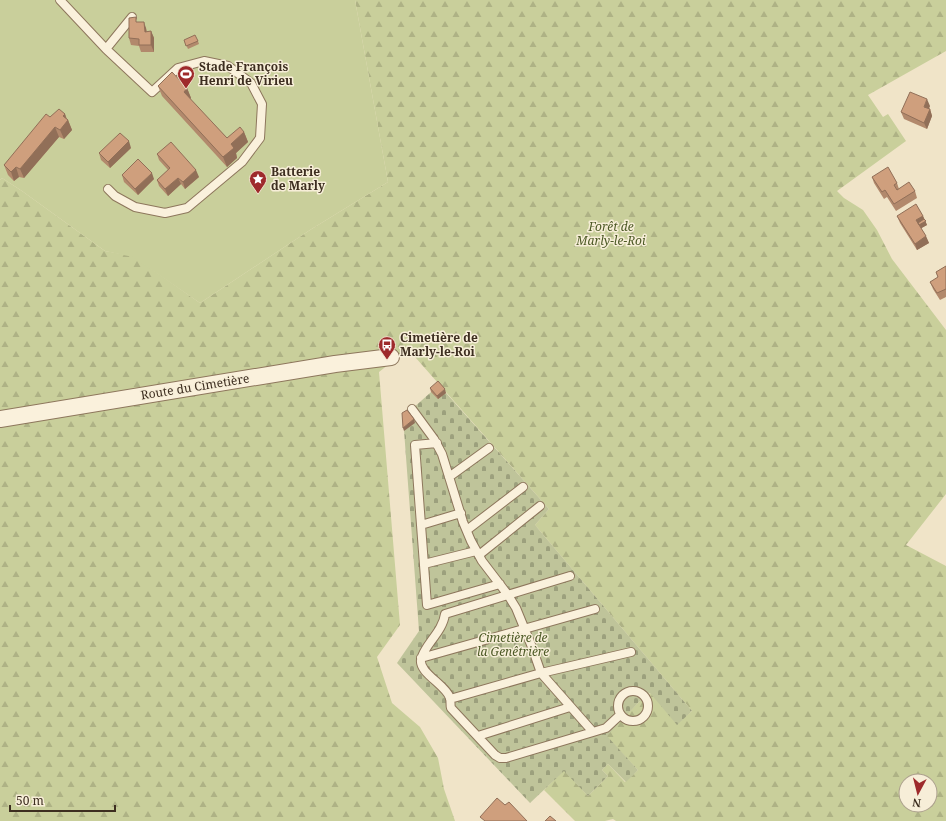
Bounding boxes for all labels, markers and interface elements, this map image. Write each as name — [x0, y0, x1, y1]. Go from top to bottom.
place label: Stade François Henri de Virieu — [199, 58, 293, 89]
sports icon: Stade François Henri de Virieu — [176, 64, 196, 89]
place label: Batterie de Marly — [271, 163, 325, 194]
place icon: Batterie de Marly — [248, 169, 268, 194]
park label: Forêt de Marly-le-Roi — [575, 218, 646, 249]
place label: Cimetière de Marly-le-Roi — [400, 329, 478, 360]
bus stop icon: Cimetière de Marly-le-Roi — [377, 335, 397, 360]
street label: Route du Cimetière — [139, 370, 250, 403]
park label: Cimetière de la Genêtrière — [477, 629, 549, 660]
north arrow — [898, 773, 938, 813]
scale bar — [10, 787, 115, 813]
text: 50 m — [16, 792, 44, 809]
text: N — [911, 795, 922, 811]

